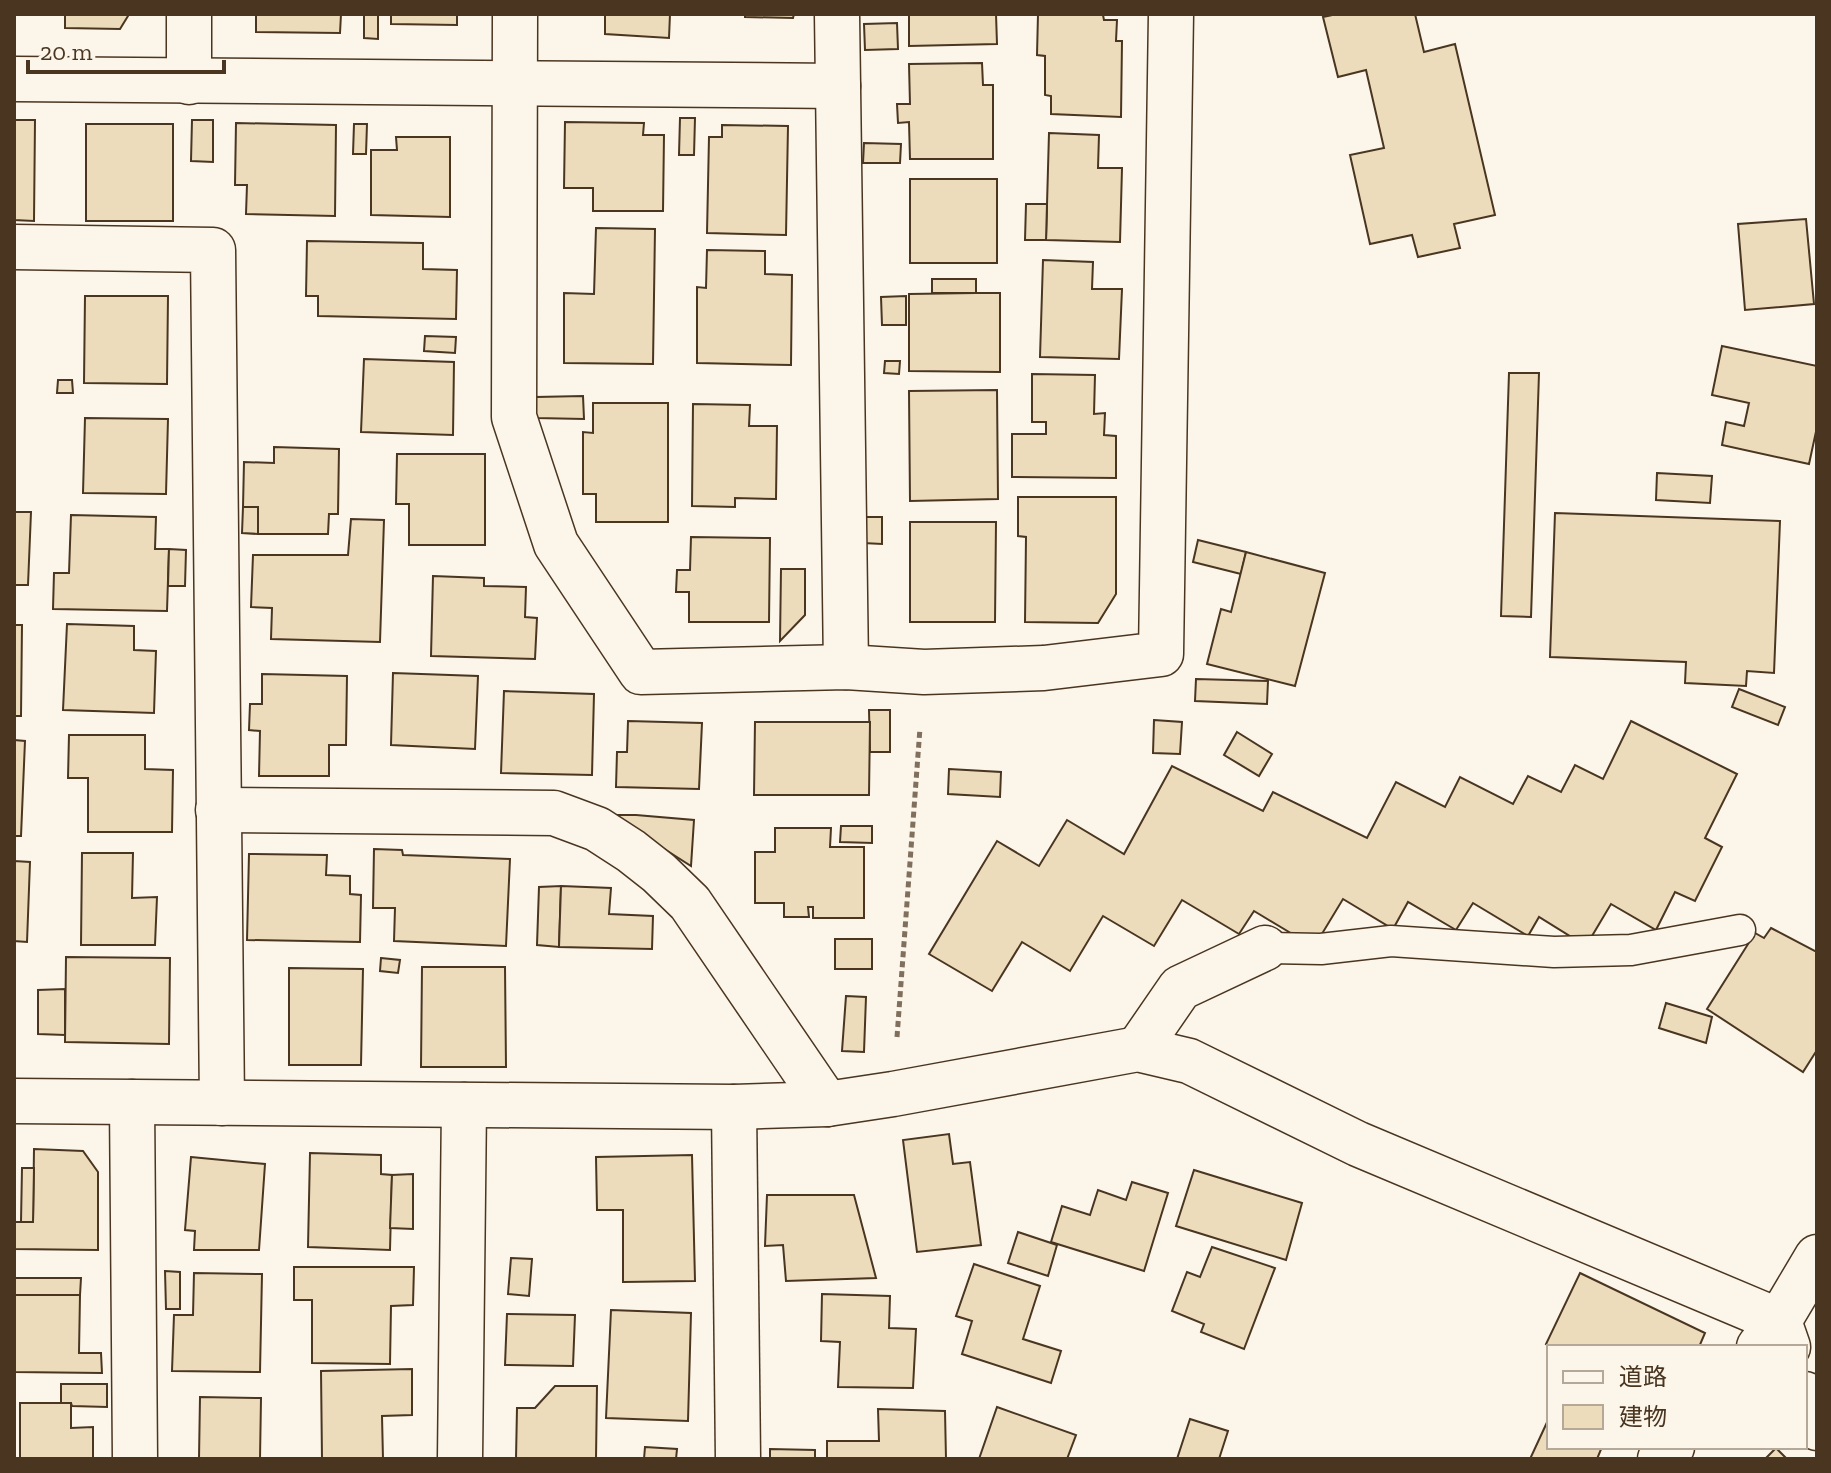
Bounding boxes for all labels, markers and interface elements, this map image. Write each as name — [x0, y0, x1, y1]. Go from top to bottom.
scale bar — [28, 24, 224, 74]
text: 20 m — [40, 37, 93, 66]
legend — [1547, 1345, 1807, 1449]
text: 道路 — [1619, 1362, 1667, 1391]
text: 建物 — [1619, 1402, 1667, 1431]

